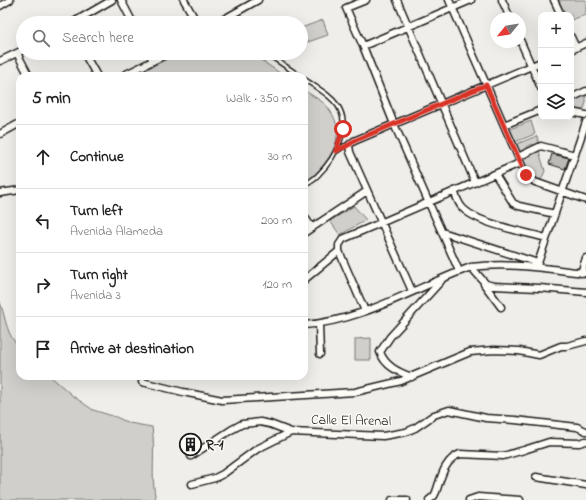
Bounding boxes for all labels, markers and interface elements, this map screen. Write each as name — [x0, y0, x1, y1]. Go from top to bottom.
north arrow — [490, 12, 526, 48]
map controls — [538, 12, 574, 120]
button: + — [538, 12, 574, 48]
search box — [16, 16, 308, 60]
icon: search — [30, 27, 52, 49]
text: Search here — [62, 27, 134, 49]
button: − — [538, 48, 574, 84]
button: layers — [538, 84, 574, 120]
text: 5 min — [32, 86, 71, 111]
text: Walk · 350 m — [226, 89, 292, 108]
route start — [334, 120, 352, 138]
icon: ahead — [32, 146, 54, 168]
text: Continue — [70, 146, 124, 168]
text: 30 m — [268, 147, 292, 166]
route end — [517, 166, 535, 184]
text: Turn left — [70, 200, 123, 222]
icon: left — [32, 210, 54, 232]
text: 200 m — [261, 211, 292, 230]
text: Avenida Alameda — [70, 222, 163, 241]
text: Turn right — [70, 264, 128, 286]
icon: right — [32, 274, 54, 296]
text: 120 m — [262, 275, 292, 294]
text: Avenida 3 — [70, 286, 121, 305]
icon: arrive — [32, 338, 54, 360]
text: Arrive at destination — [70, 338, 194, 360]
street label: Calle El Arenal — [311, 410, 391, 432]
building icon: R-1 — [178, 432, 204, 458]
place label: R-1 — [205, 435, 224, 456]

